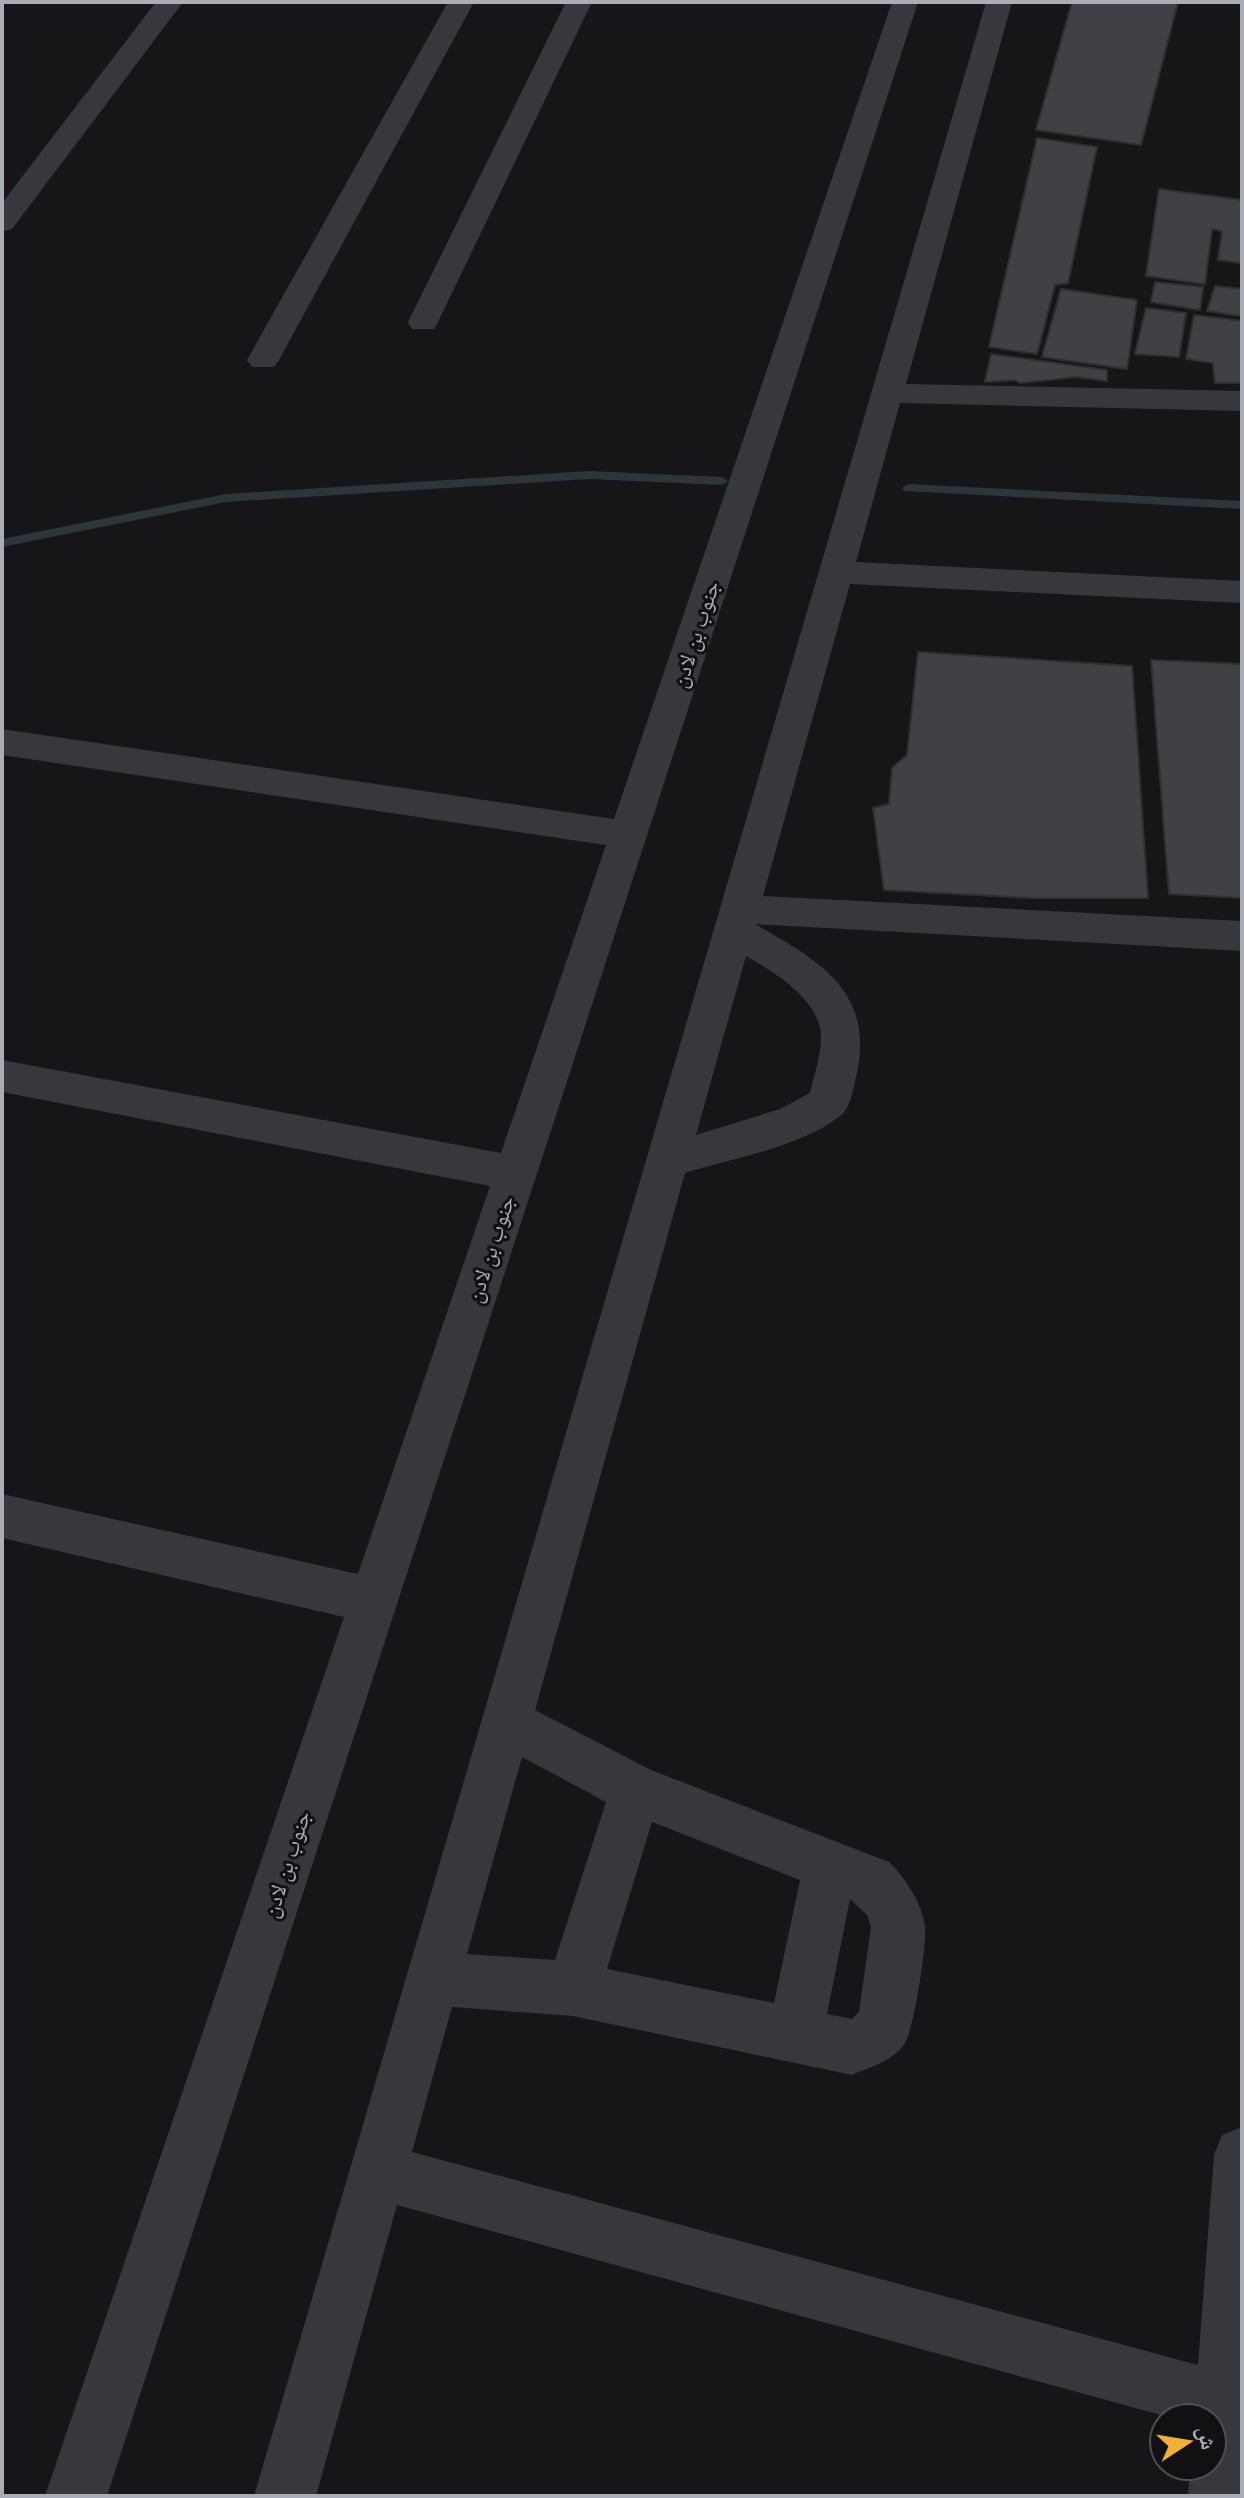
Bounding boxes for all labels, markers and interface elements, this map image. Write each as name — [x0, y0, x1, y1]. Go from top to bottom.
street label: جنوب بن لادن — [665, 577, 726, 691]
street label: جنوب بن لادن — [460, 1192, 521, 1306]
street label: جنوب بن لادن — [256, 1807, 317, 1921]
north arrow — [1148, 2402, 1228, 2482]
text: ش — [1191, 2424, 1223, 2452]

